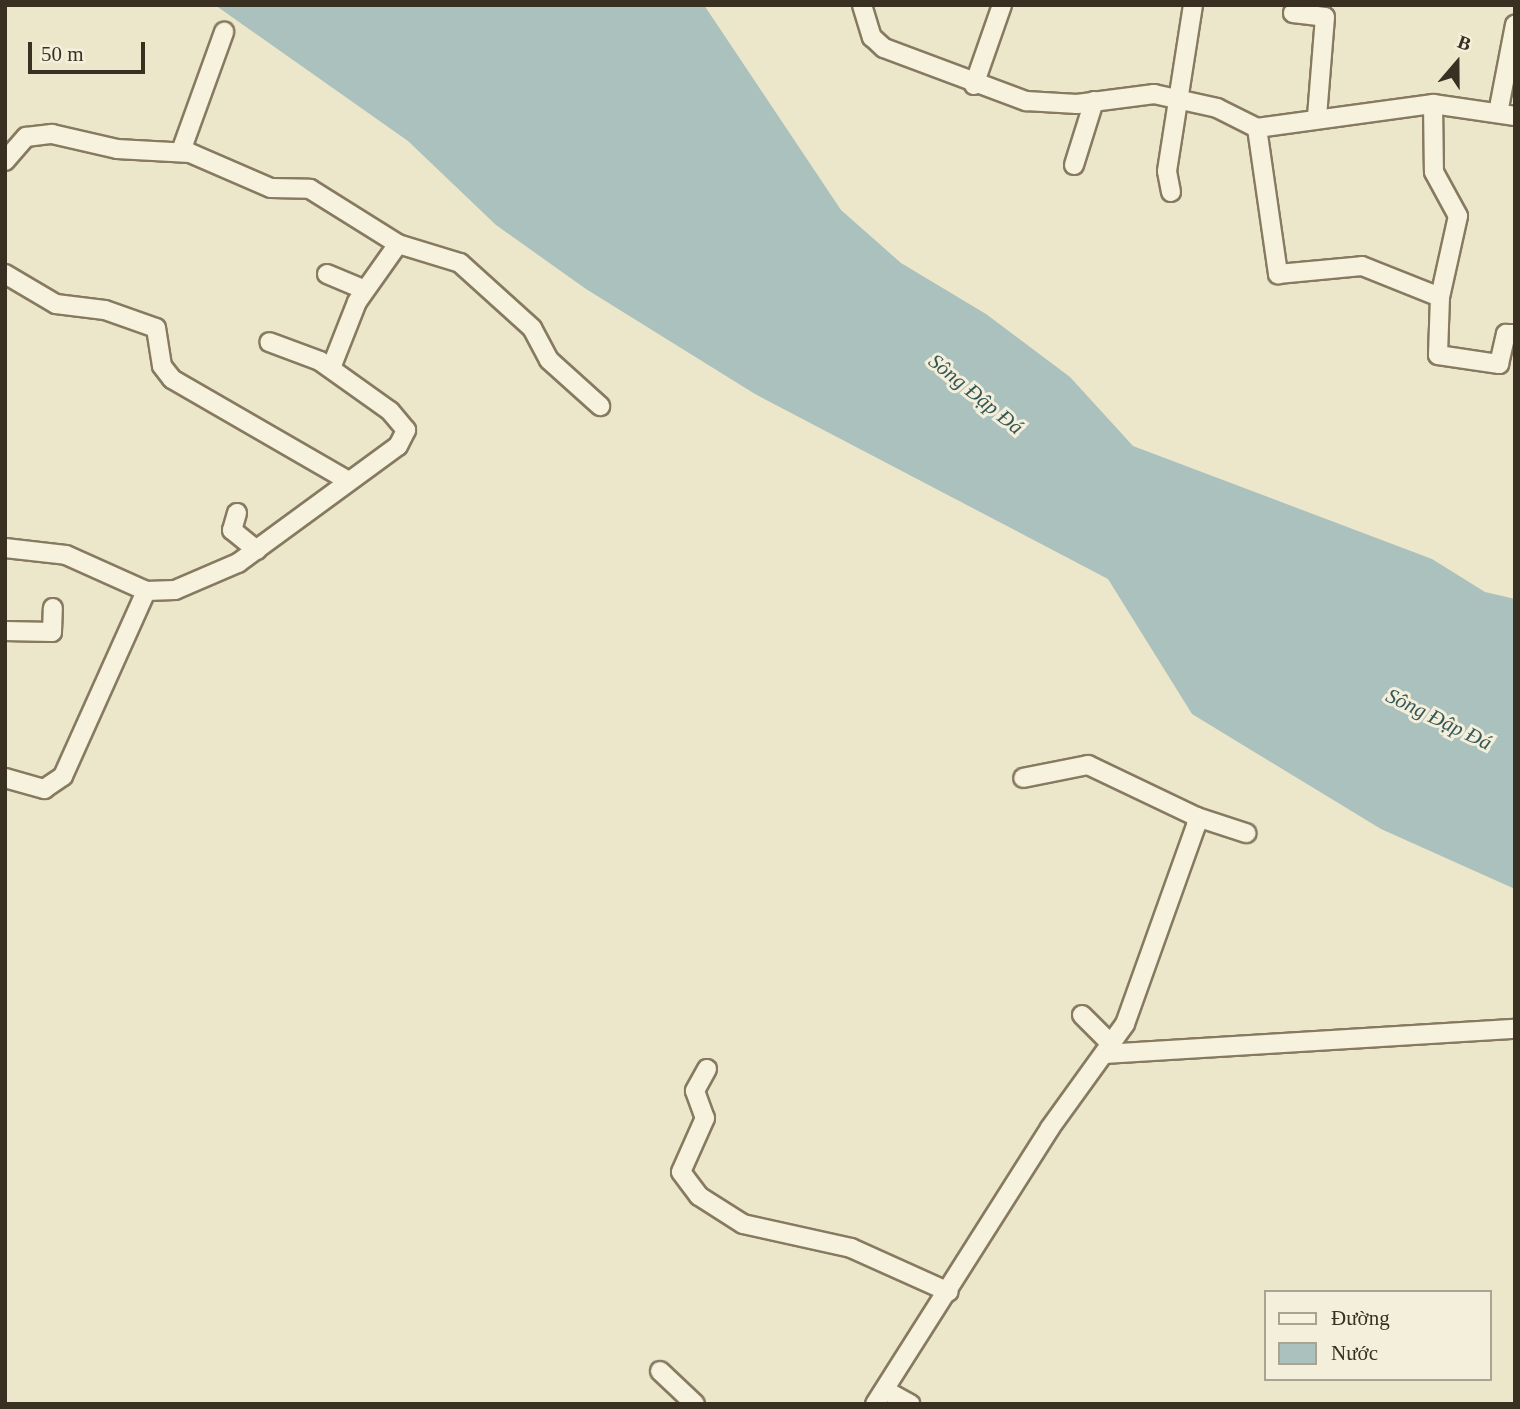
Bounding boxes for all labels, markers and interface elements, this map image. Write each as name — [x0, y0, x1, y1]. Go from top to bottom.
scale bar — [32, 28, 149, 72]
north arrow — [1422, 28, 1492, 98]
text: B — [1455, 31, 1474, 55]
text: 50 m — [41, 42, 84, 66]
water label: Sông Đập Đá — [924, 348, 1028, 440]
water label: Sông Đập Đá — [1382, 683, 1496, 755]
legend — [1264, 1290, 1492, 1381]
text: Đường — [1331, 1306, 1390, 1330]
text: Nước — [1331, 1341, 1378, 1365]

